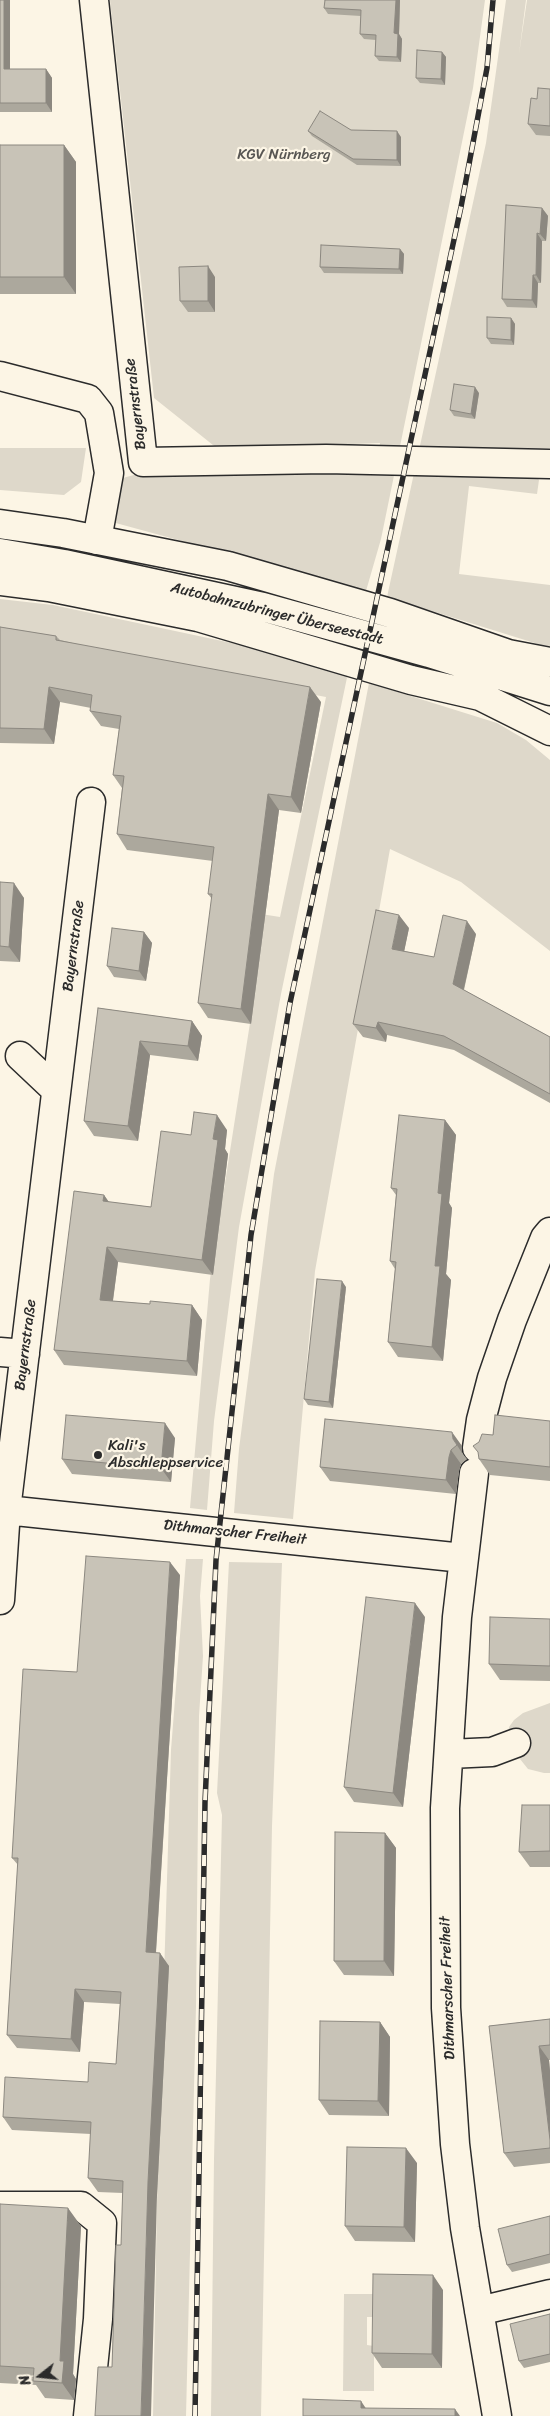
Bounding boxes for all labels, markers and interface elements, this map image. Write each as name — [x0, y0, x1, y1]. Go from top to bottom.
park label: KGV Nürnberg — [237, 146, 331, 164]
street label: Bayernstraße — [121, 357, 151, 451]
street label: Autobahnzubringer Überseestadt — [169, 579, 385, 649]
street label: Bayernstraße — [59, 899, 89, 993]
street label: Bayernstraße — [11, 1298, 41, 1392]
place label: Kali's Abschleppservice — [108, 1437, 223, 1472]
marker: Kali's Abschleppservice — [92, 1449, 104, 1461]
street label: Dithmarscher Freiheit — [163, 1517, 307, 1549]
street label: Dithmarscher Freiheit — [436, 1916, 460, 2060]
north arrow — [15, 2351, 65, 2401]
text: N — [12, 2372, 38, 2388]

